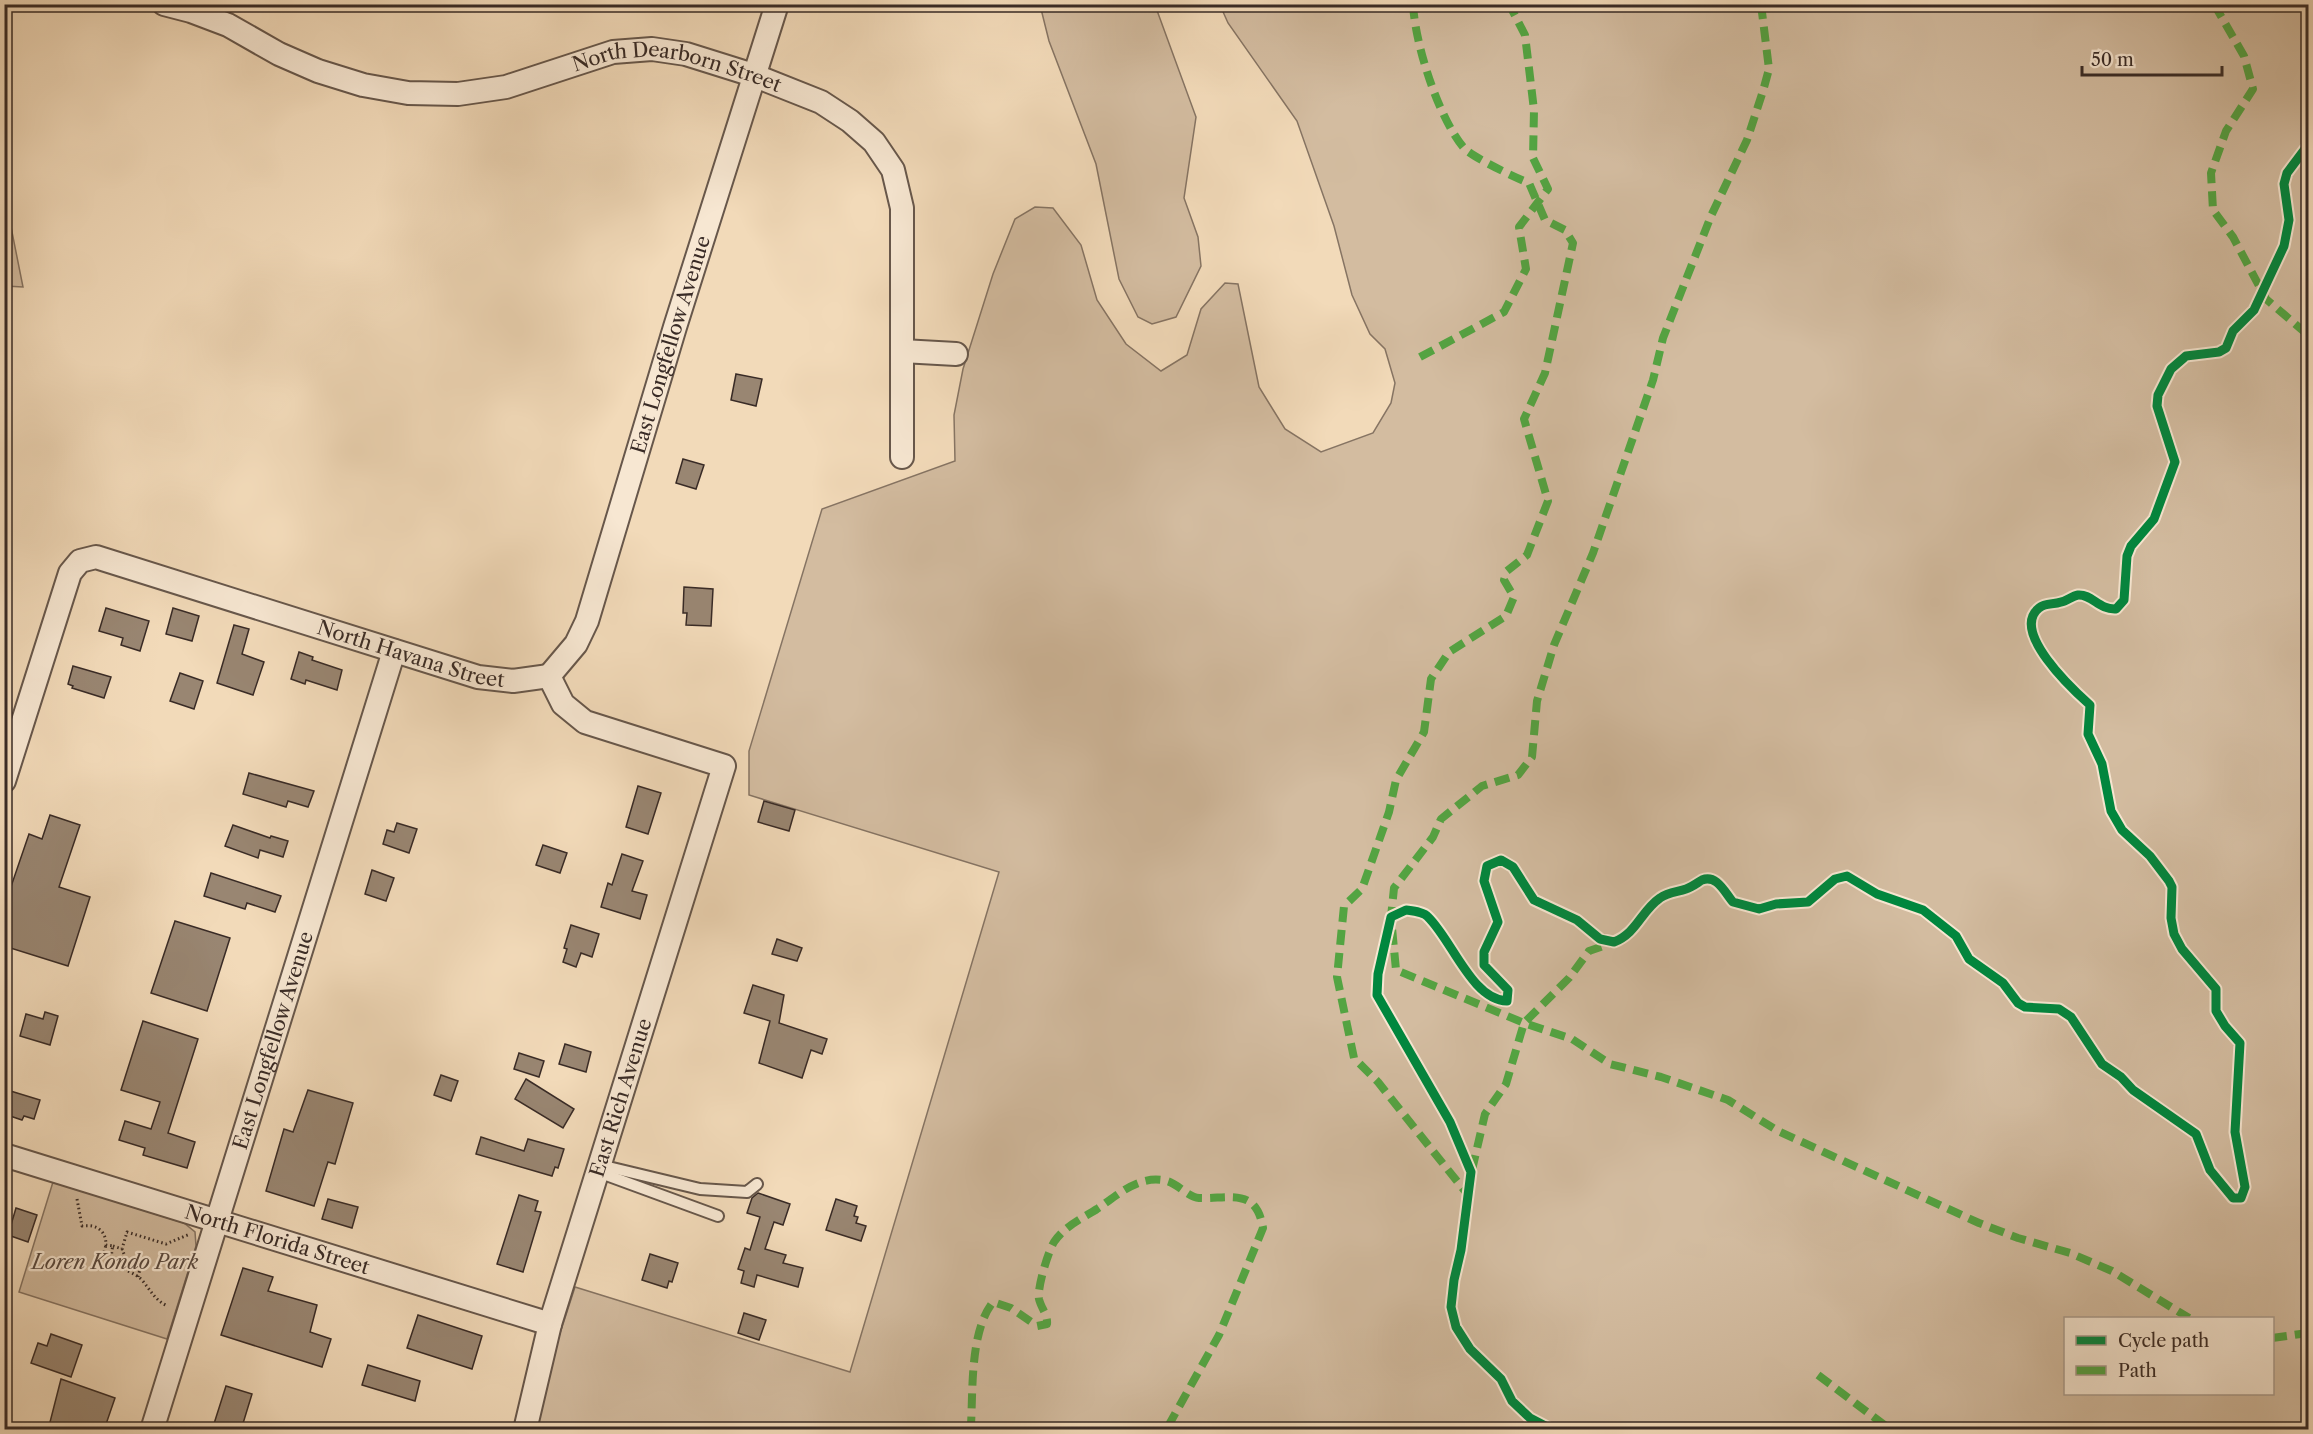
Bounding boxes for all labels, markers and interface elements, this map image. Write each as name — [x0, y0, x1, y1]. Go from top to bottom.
street label: North Dearborn Street — [569, 37, 785, 97]
scale bar — [2082, 39, 2222, 77]
text: 50 m — [2091, 49, 2134, 71]
street label: East Longfellow Avenue — [626, 232, 715, 457]
street label: North Havana Street — [314, 615, 506, 692]
street label: East Longfellow Avenue — [228, 928, 318, 1152]
street label: East Rich Avenue — [585, 1015, 657, 1180]
street label: North Florida Street — [182, 1200, 372, 1279]
park label: Loren Kondo Park — [30, 1250, 199, 1274]
legend — [2064, 1317, 2274, 1395]
text: Cycle path — [2118, 1330, 2209, 1352]
text: Path — [2118, 1360, 2157, 1382]

